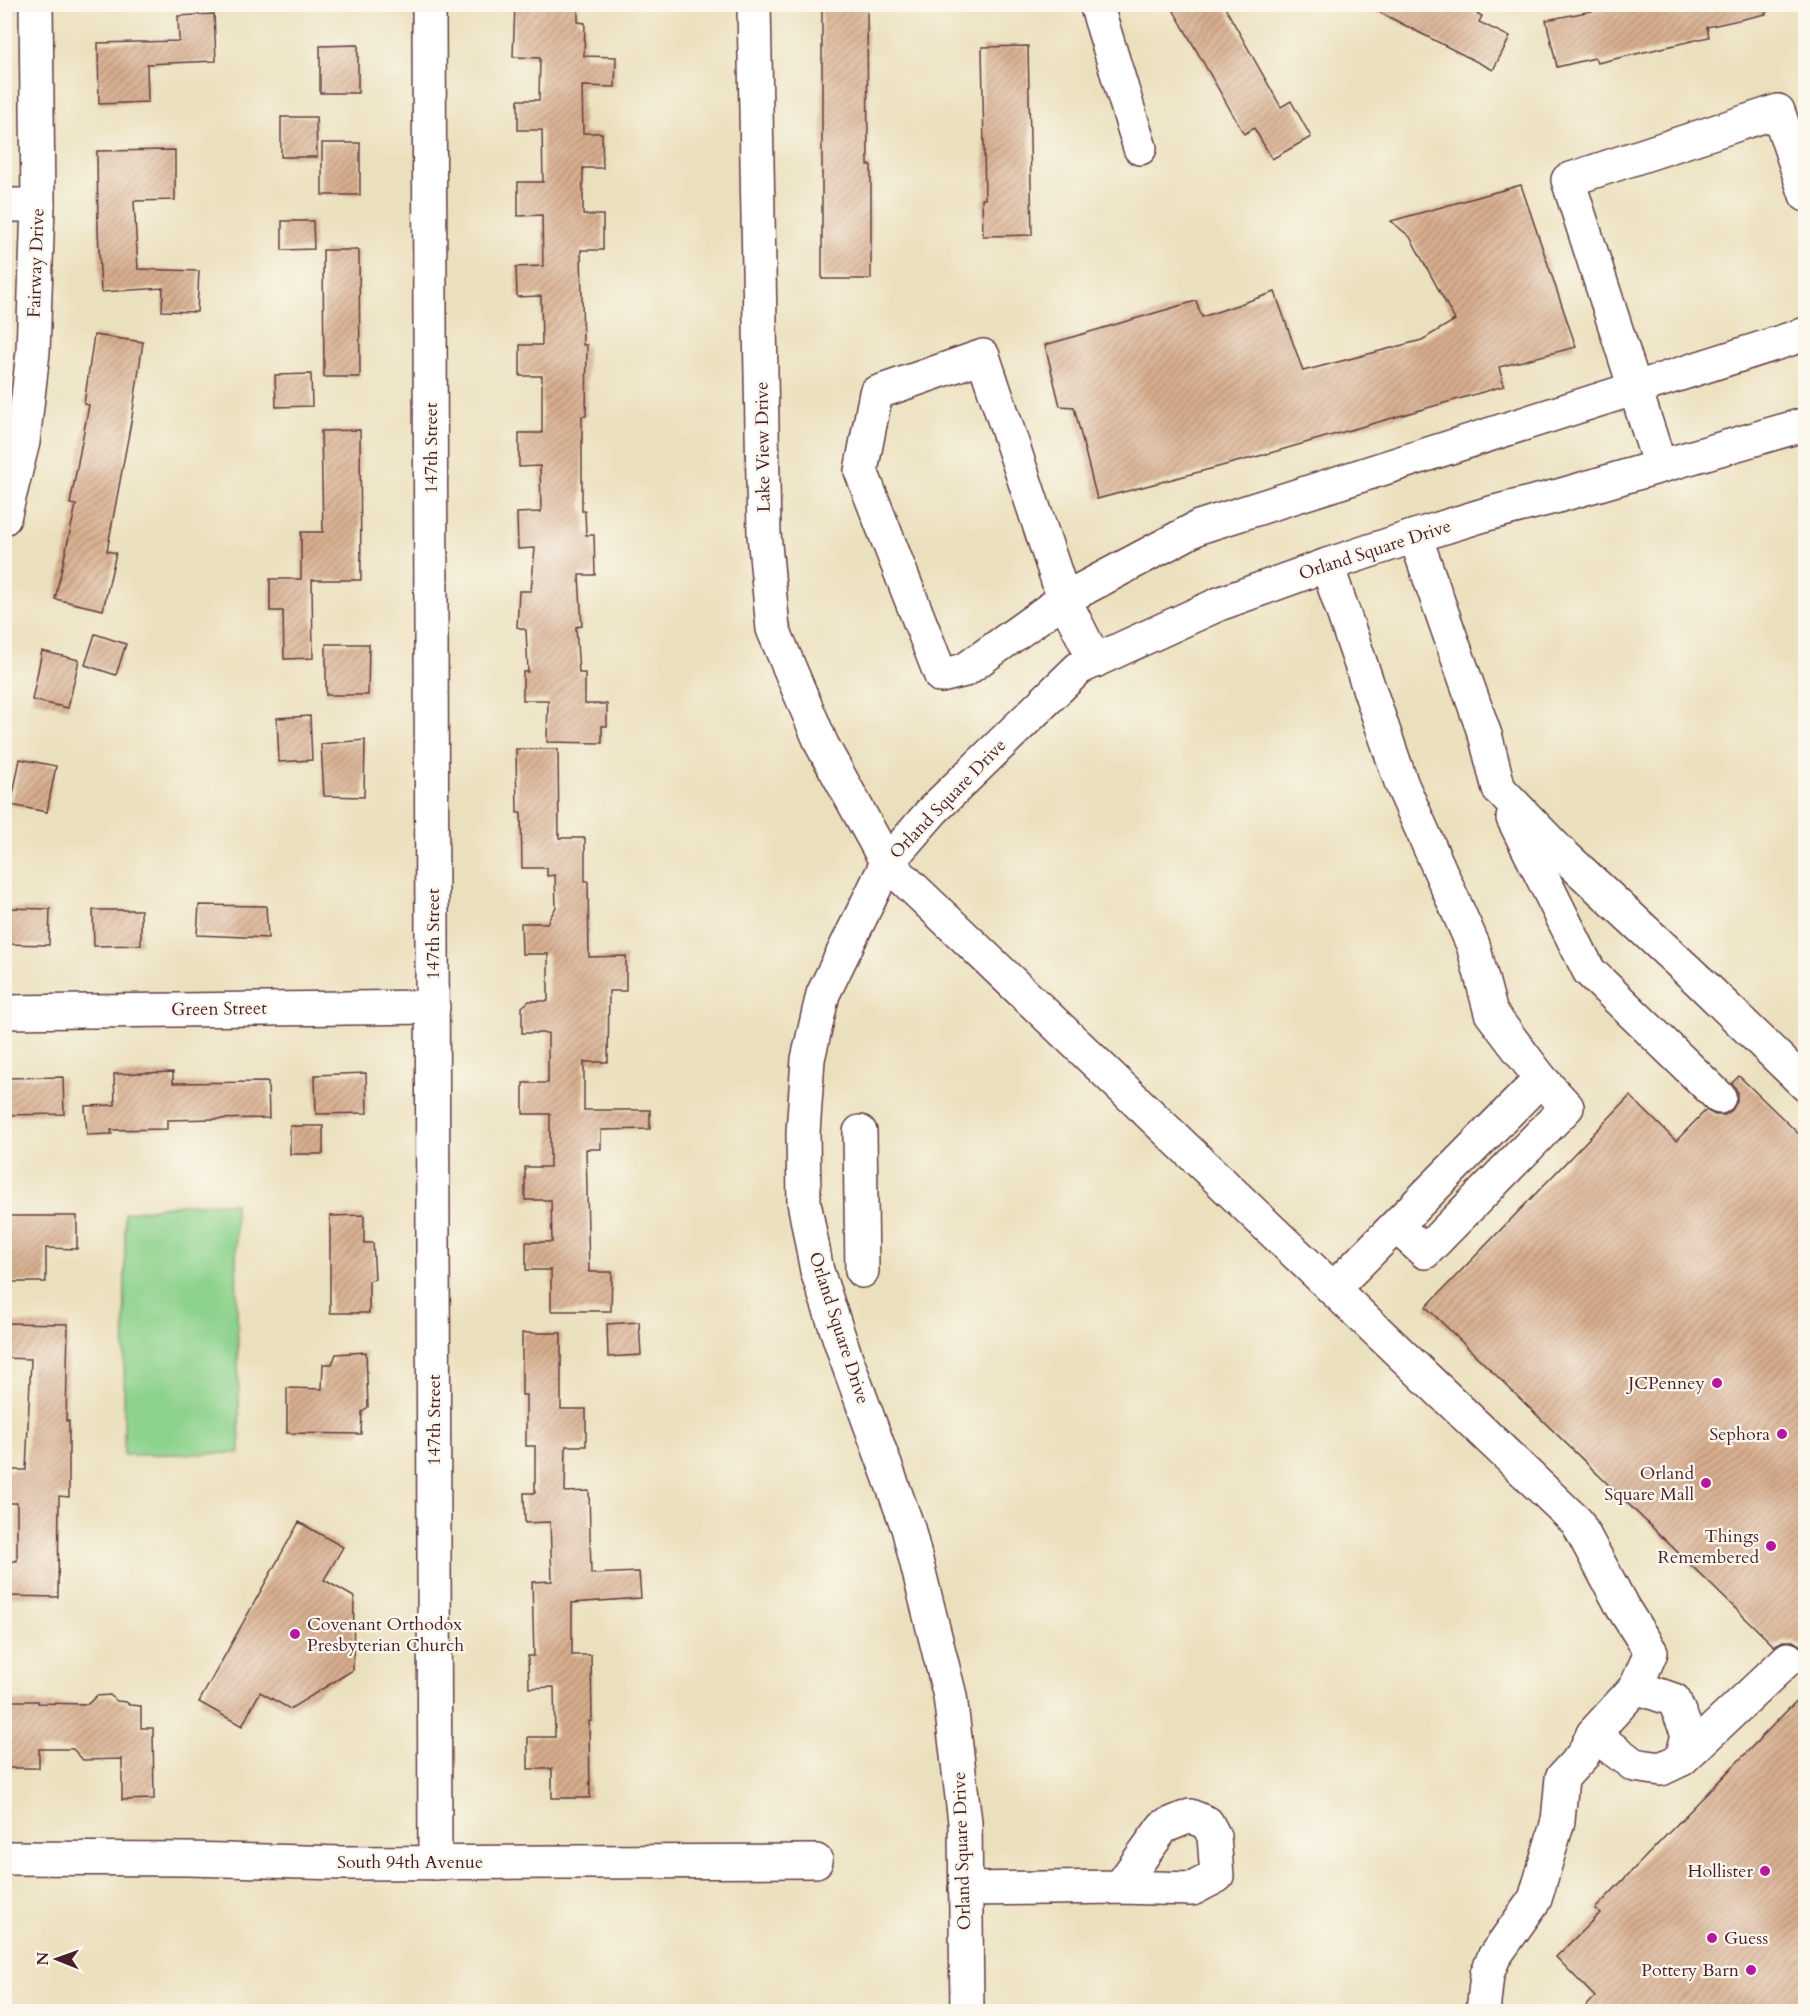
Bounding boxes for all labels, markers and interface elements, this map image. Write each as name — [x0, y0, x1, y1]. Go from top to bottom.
street label: Fairway Drive — [22, 208, 50, 318]
street label: Lake View Drive — [749, 382, 777, 512]
street label: 147th Street — [419, 402, 444, 494]
street label: Orland Square Drive — [1296, 514, 1454, 586]
street label: Orland Square Drive — [884, 733, 1012, 865]
street label: 147th Street — [421, 888, 446, 980]
street label: Green Street — [171, 996, 267, 1022]
street label: Orland Square Drive — [803, 1249, 875, 1407]
place label: JCPenney — [1625, 1371, 1705, 1396]
street label: 147th Street — [422, 1374, 447, 1466]
marker: JCPenney — [1710, 1376, 1724, 1390]
place label: Sephora — [1709, 1422, 1770, 1447]
marker: Sephora — [1775, 1427, 1789, 1441]
place label: Orland Square Mall — [1604, 1461, 1694, 1507]
marker: Orland Square Mall — [1699, 1476, 1713, 1490]
place label: Things Remembered — [1658, 1524, 1759, 1570]
marker: Things Remembered — [1764, 1539, 1778, 1553]
place label: Covenant Orthodox Presbyterian Church — [307, 1612, 464, 1658]
marker: Covenant Orthodox Presbyterian Church — [288, 1627, 302, 1641]
street label: Orland Square Drive — [947, 1771, 977, 1931]
street label: South 94th Avenue — [337, 1850, 483, 1875]
place label: Hollister — [1688, 1859, 1753, 1884]
marker: Hollister — [1758, 1864, 1772, 1878]
place label: Guess — [1724, 1926, 1768, 1951]
north arrow — [27, 1929, 87, 1989]
marker: Guess — [1705, 1931, 1719, 1945]
text: N — [32, 1952, 54, 1966]
place label: Pottery Barn — [1641, 1958, 1740, 1983]
marker: Pottery Barn — [1744, 1963, 1758, 1977]

